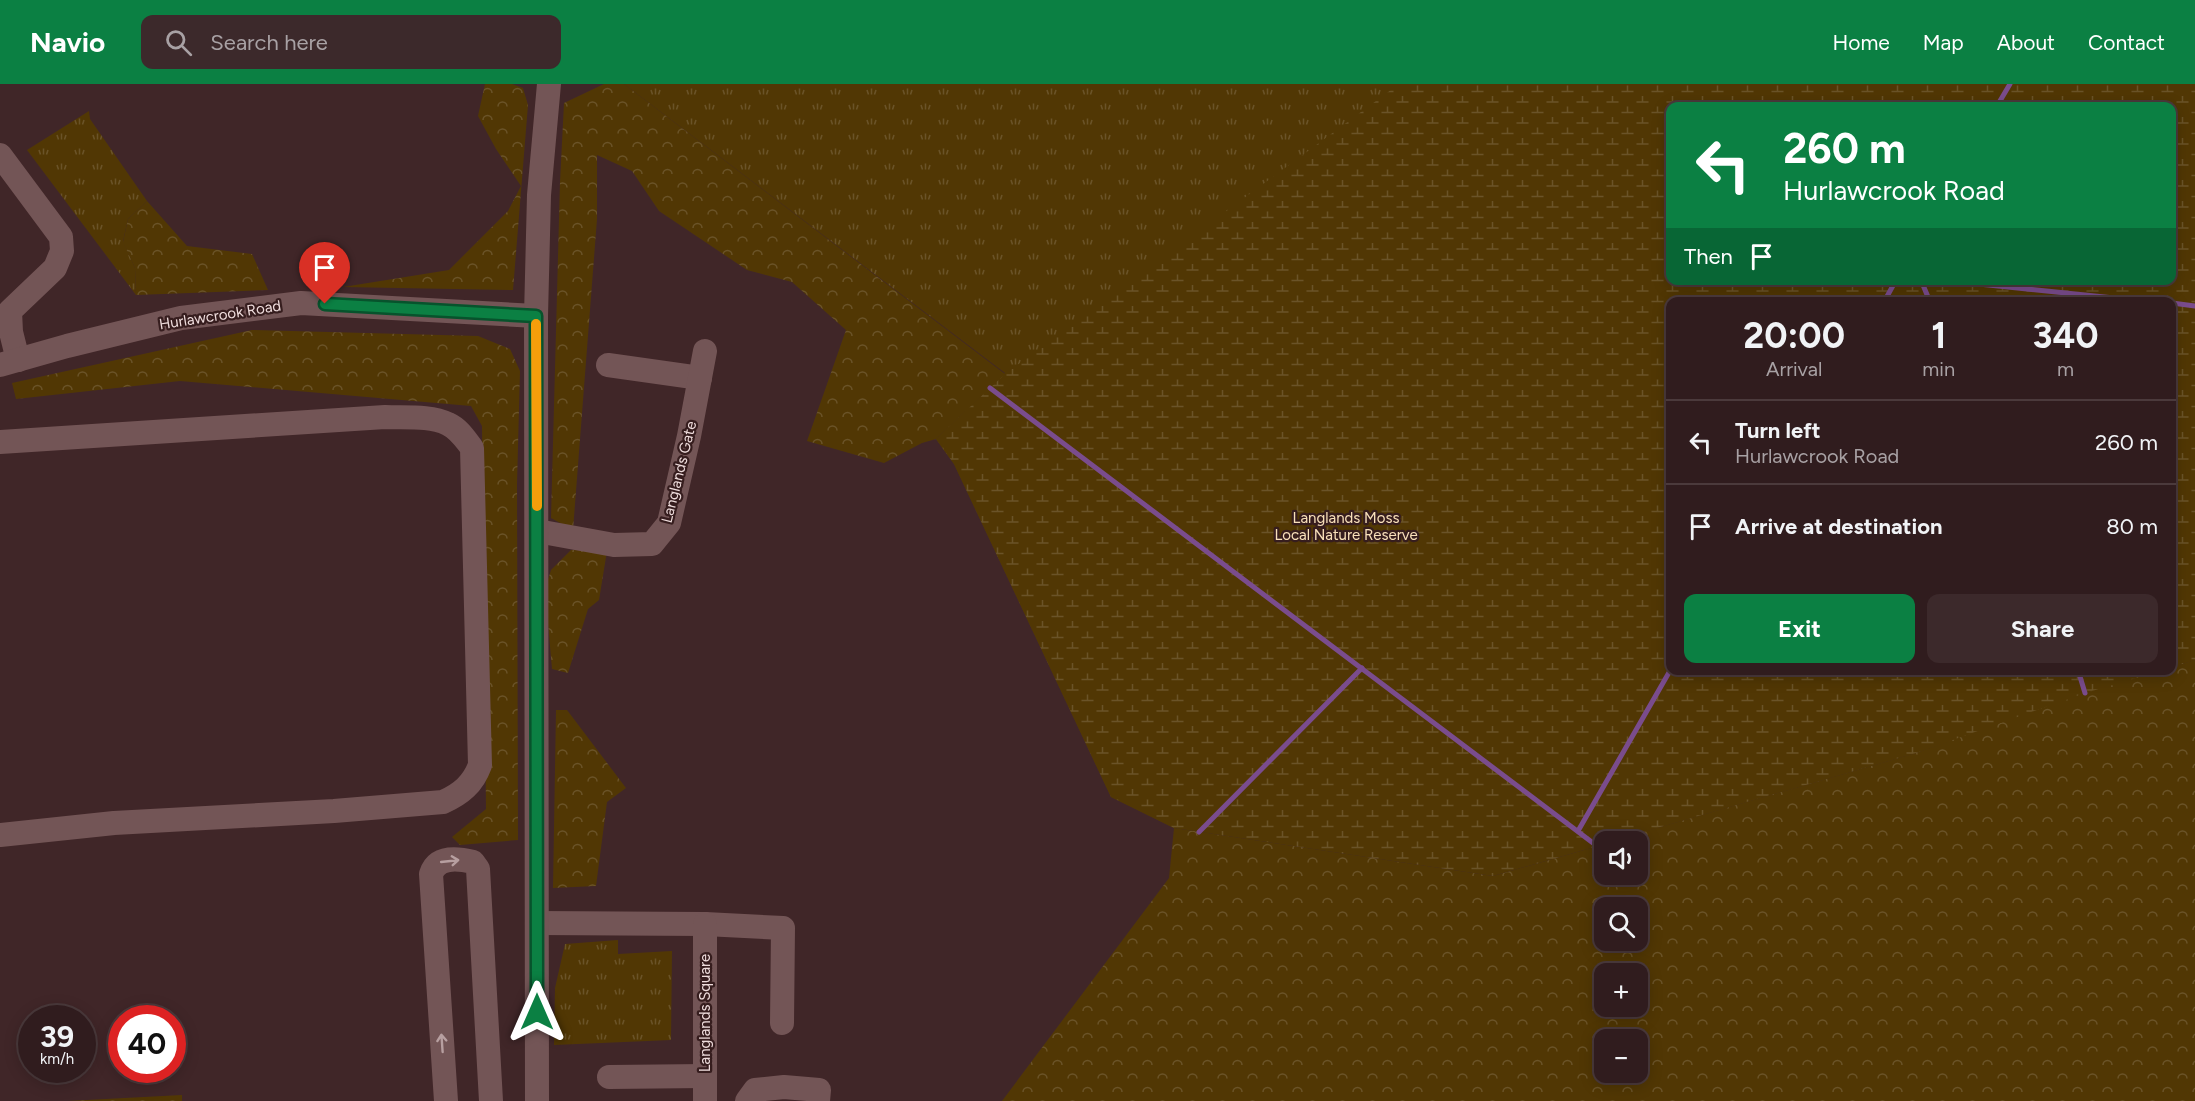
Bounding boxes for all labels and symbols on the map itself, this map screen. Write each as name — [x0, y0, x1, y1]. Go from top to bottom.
pin — [299, 242, 350, 304]
street label: Hurlawcrook Road — [158, 296, 282, 334]
street label: Langlands Gate — [658, 419, 700, 525]
park label: Langlands Moss Local Nature Reserve — [1274, 509, 1418, 544]
one-way arrow — [439, 855, 459, 866]
street label: Langlands Square — [696, 954, 714, 1072]
position arrow — [505, 980, 569, 1044]
speed limit sign: 40 — [108, 1005, 186, 1083]
one-way arrow — [437, 1033, 448, 1053]

